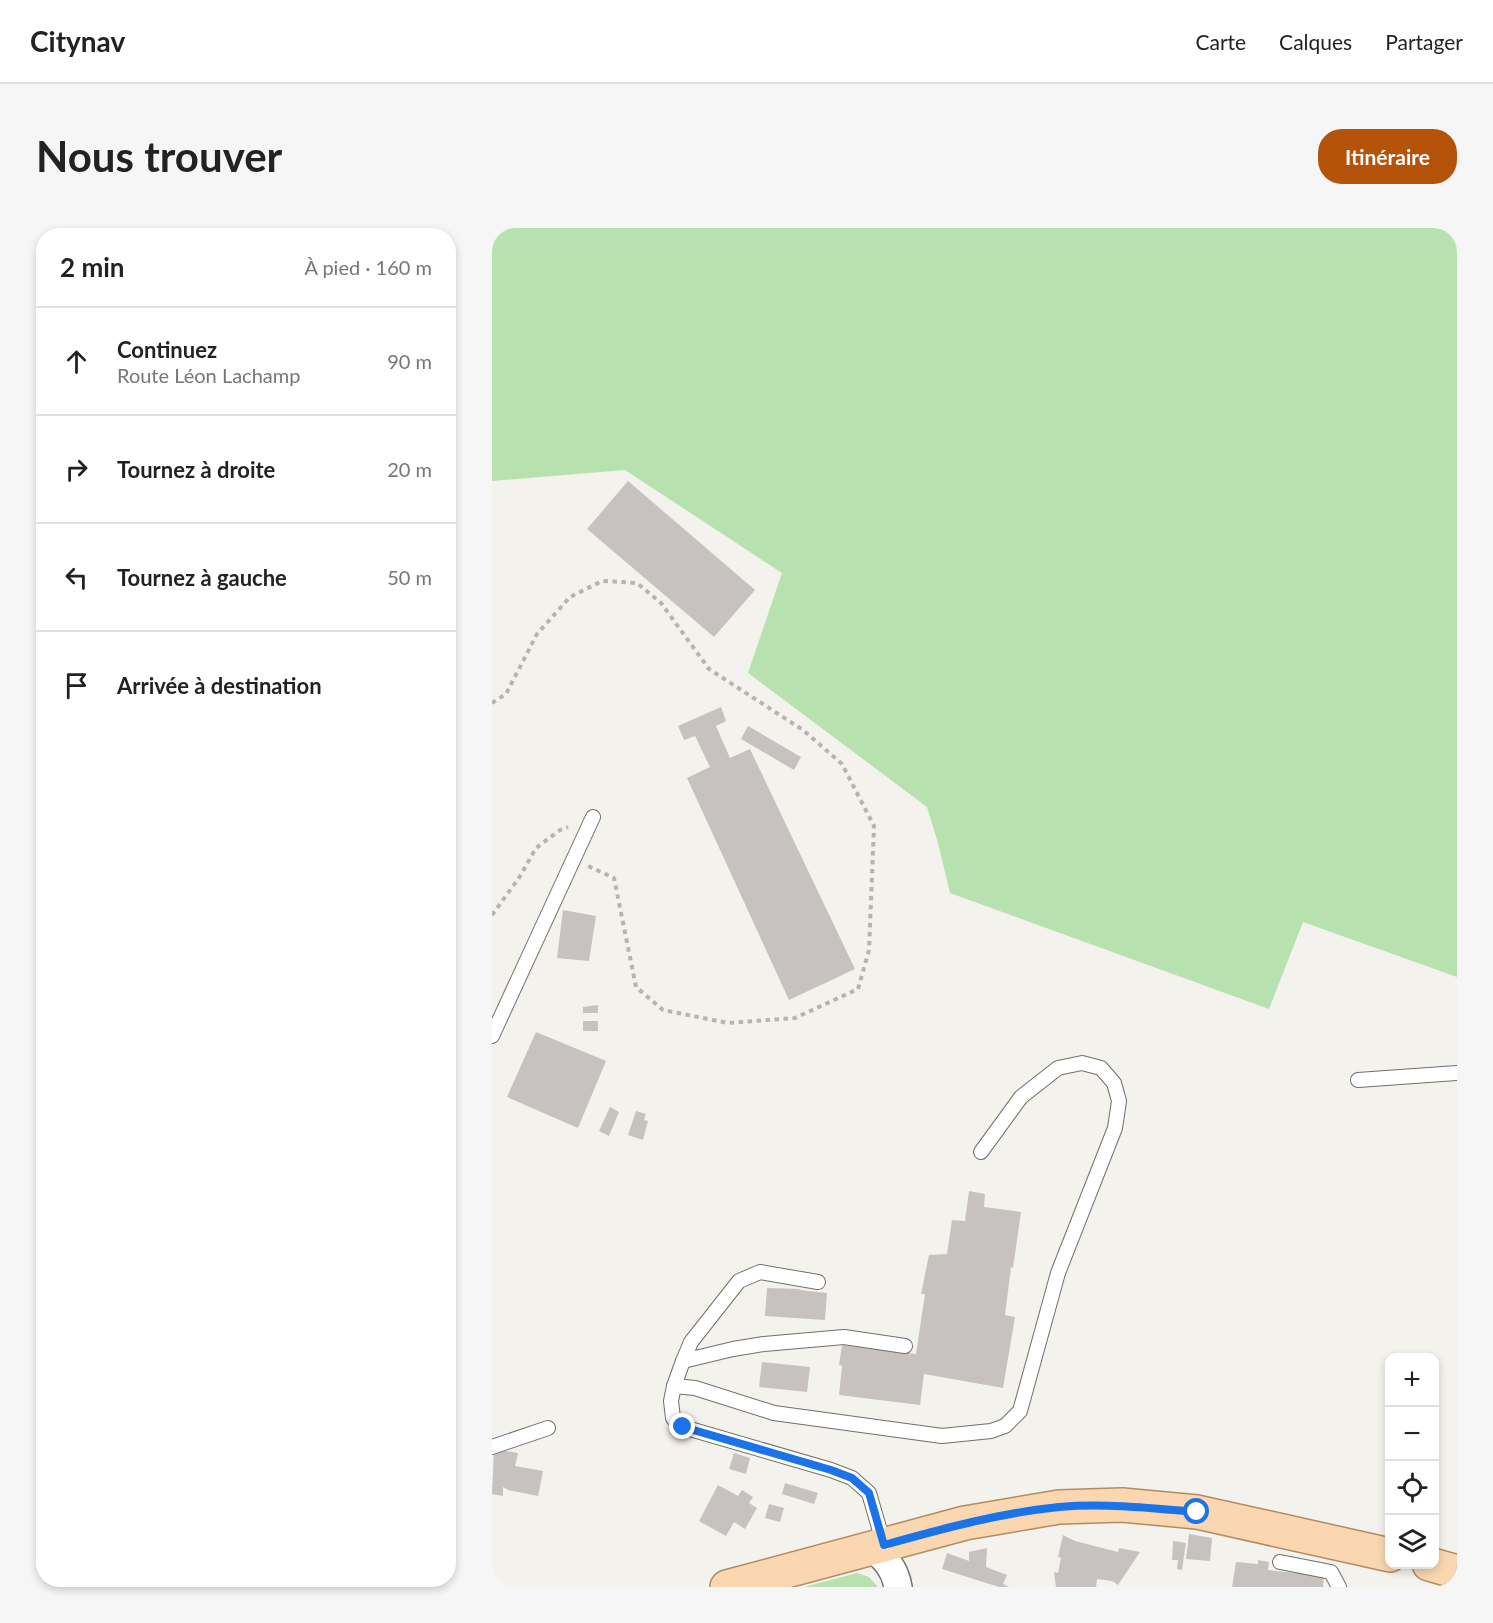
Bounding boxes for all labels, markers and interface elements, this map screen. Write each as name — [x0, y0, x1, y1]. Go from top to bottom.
text: Citynav — [30, 24, 125, 58]
text: Carte — [1195, 29, 1246, 54]
text: Calques — [1279, 29, 1352, 54]
text: Partager — [1385, 29, 1463, 54]
button: Itinéraire — [1318, 129, 1457, 184]
text: Nous trouver — [36, 131, 282, 181]
text: 2 min — [60, 251, 124, 283]
text: À pied · 160 m — [304, 255, 432, 279]
text: Continuez — [117, 336, 217, 363]
icon: ahead — [60, 345, 93, 378]
text: 90 m — [387, 349, 432, 373]
text: Route Léon Lachamp — [117, 363, 300, 387]
icon: right — [60, 453, 93, 486]
text: Tournez à droite — [117, 456, 275, 483]
text: 20 m — [387, 457, 432, 481]
icon: left — [60, 561, 93, 594]
text: Tournez à gauche — [117, 564, 287, 591]
text: 50 m — [387, 565, 432, 589]
icon: arrive — [60, 669, 93, 702]
text: Arrivée à destination — [117, 672, 322, 699]
map controls — [1385, 1353, 1439, 1569]
button: + — [1385, 1353, 1439, 1407]
button: − — [1385, 1407, 1439, 1461]
route end — [669, 1413, 695, 1439]
button: locate — [1385, 1461, 1439, 1515]
route start — [1183, 1498, 1209, 1524]
button: layers — [1385, 1515, 1439, 1569]

